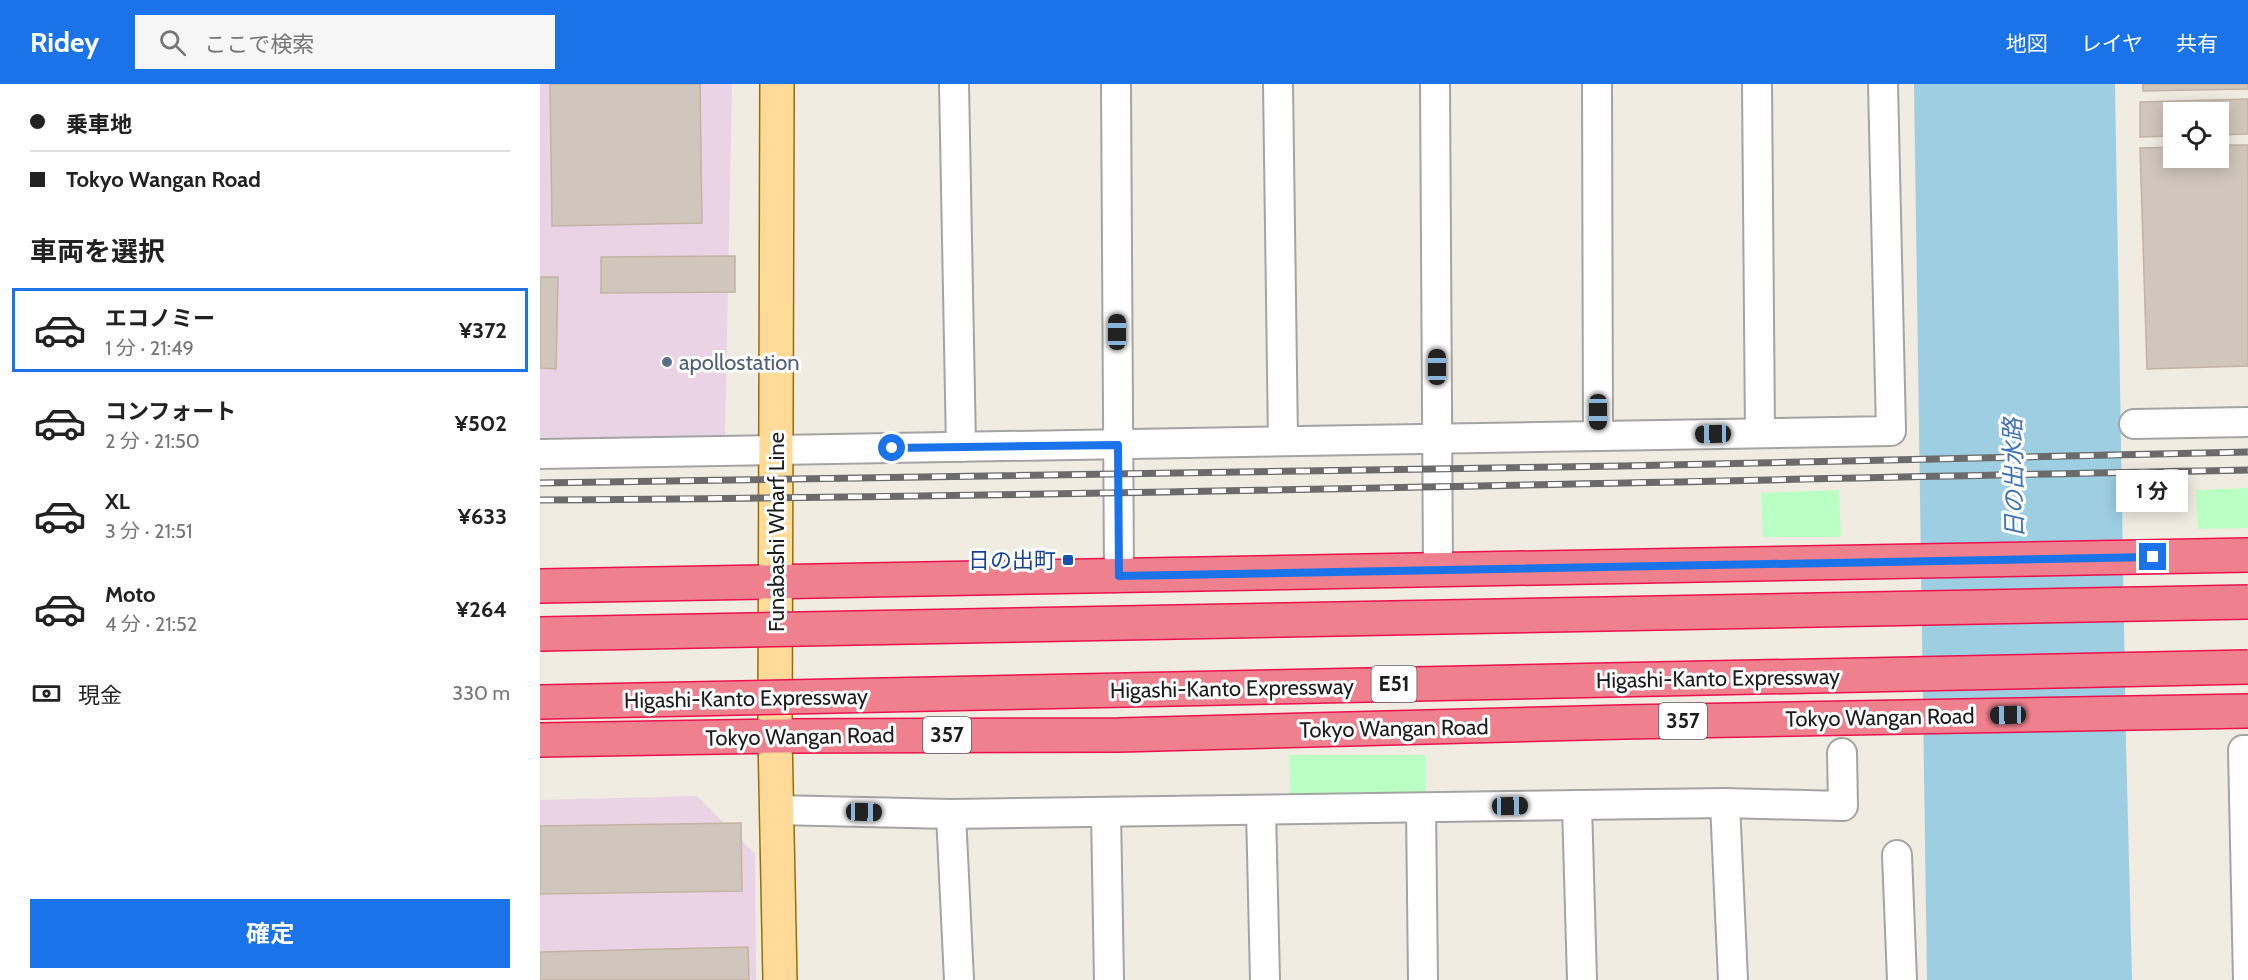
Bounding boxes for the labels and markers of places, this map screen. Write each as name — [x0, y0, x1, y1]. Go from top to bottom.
place label: apollostation — [679, 349, 800, 376]
marker: apollostation — [660, 355, 674, 369]
place label: 日の出町 — [968, 547, 1056, 574]
marker: 日の出町 — [1061, 553, 1075, 567]

